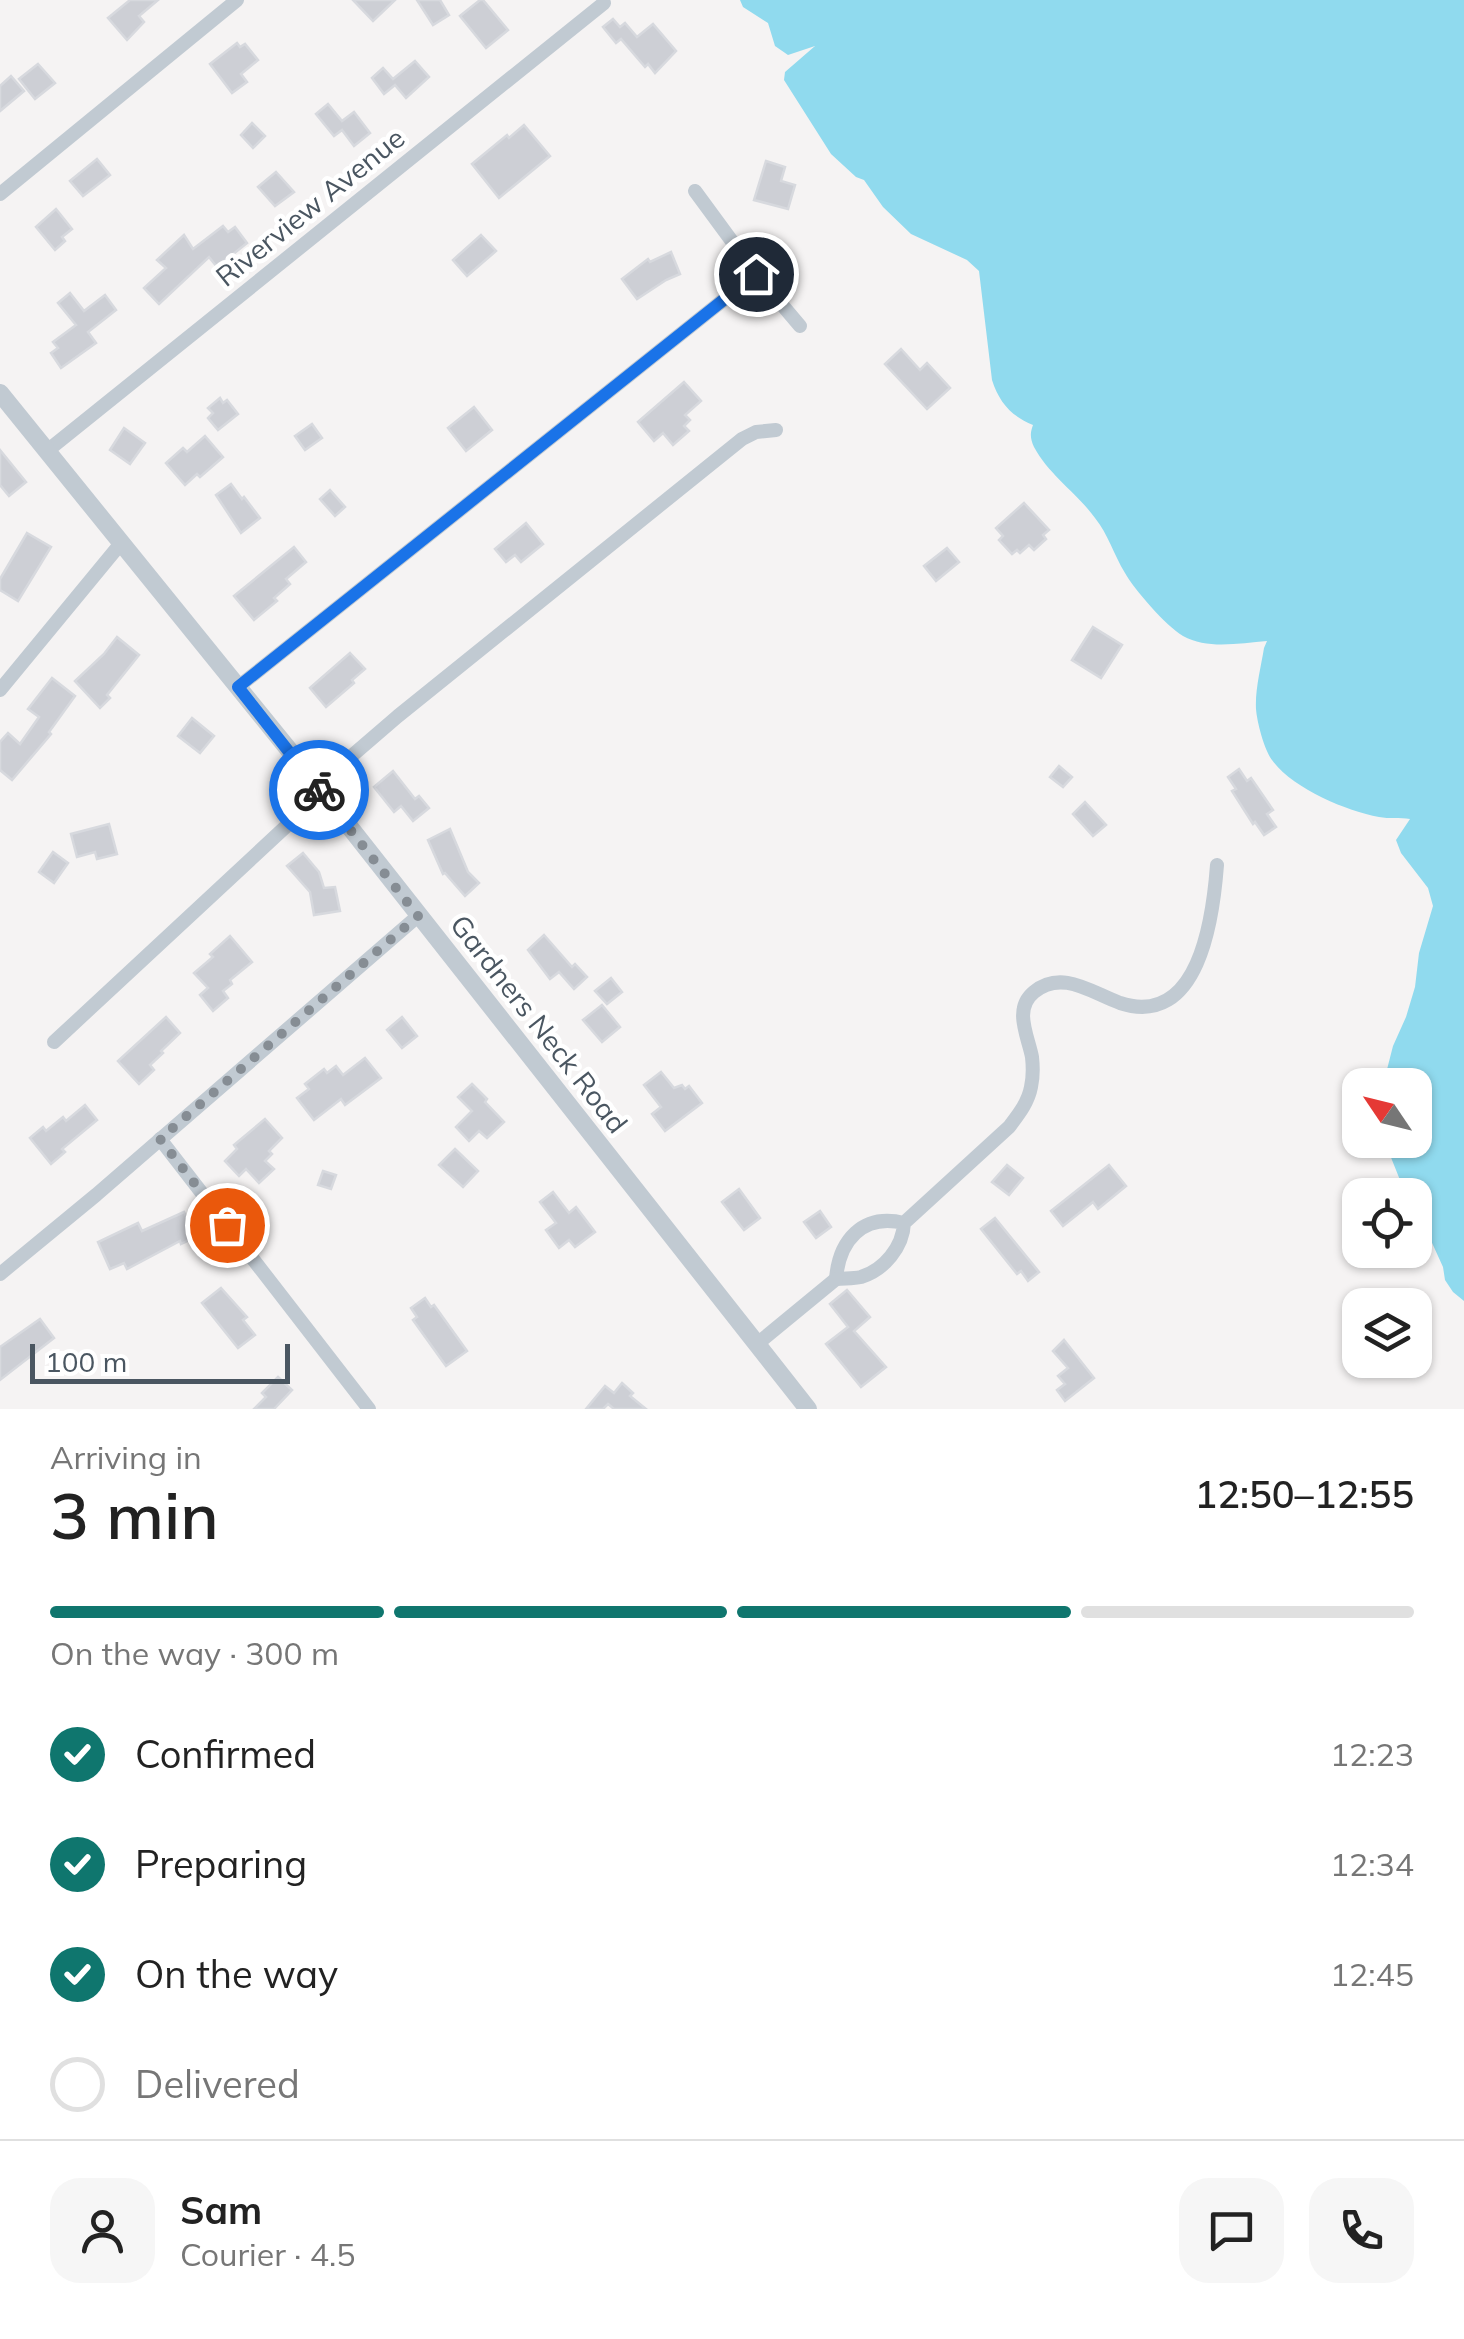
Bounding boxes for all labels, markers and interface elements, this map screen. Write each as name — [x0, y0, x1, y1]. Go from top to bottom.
street label: Riverview Avenue — [208, 120, 411, 293]
pin — [714, 232, 799, 317]
icon: home — [729, 247, 784, 302]
courier — [269, 740, 369, 840]
icon: bike — [292, 763, 347, 818]
street label: Gardners Neck Road — [443, 908, 635, 1140]
north arrow — [1342, 1068, 1432, 1158]
map controls — [1342, 1068, 1432, 1378]
button: locate — [1342, 1178, 1432, 1268]
pin — [185, 1183, 270, 1268]
icon: bag — [200, 1198, 255, 1253]
button: layers — [1342, 1288, 1432, 1378]
scale bar — [30, 1339, 290, 1384]
text: 100 m — [45, 1344, 127, 1379]
text: Arriving in — [50, 1437, 202, 1477]
text: 12:50–12:55 — [1194, 1470, 1414, 1518]
text: 3 min — [50, 1474, 219, 1555]
text: On the way · 300 m — [50, 1633, 339, 1673]
icon: check — [50, 1727, 105, 1782]
text: Confirmed — [135, 1730, 316, 1778]
text: 12:23 — [1330, 1734, 1414, 1774]
icon: check — [50, 1837, 105, 1892]
text: Preparing — [135, 1840, 307, 1888]
text: 12:34 — [1330, 1844, 1414, 1884]
icon: check — [50, 1947, 105, 2002]
text: On the way — [135, 1950, 338, 1998]
text: 12:45 — [1330, 1954, 1414, 1994]
text: Delivered — [135, 2060, 300, 2108]
button: person — [50, 2178, 155, 2283]
button: chat — [1179, 2178, 1284, 2283]
button: phone — [1309, 2178, 1414, 2283]
text: Sam — [180, 2186, 262, 2234]
text: Courier · 4.5 — [180, 2234, 356, 2274]

